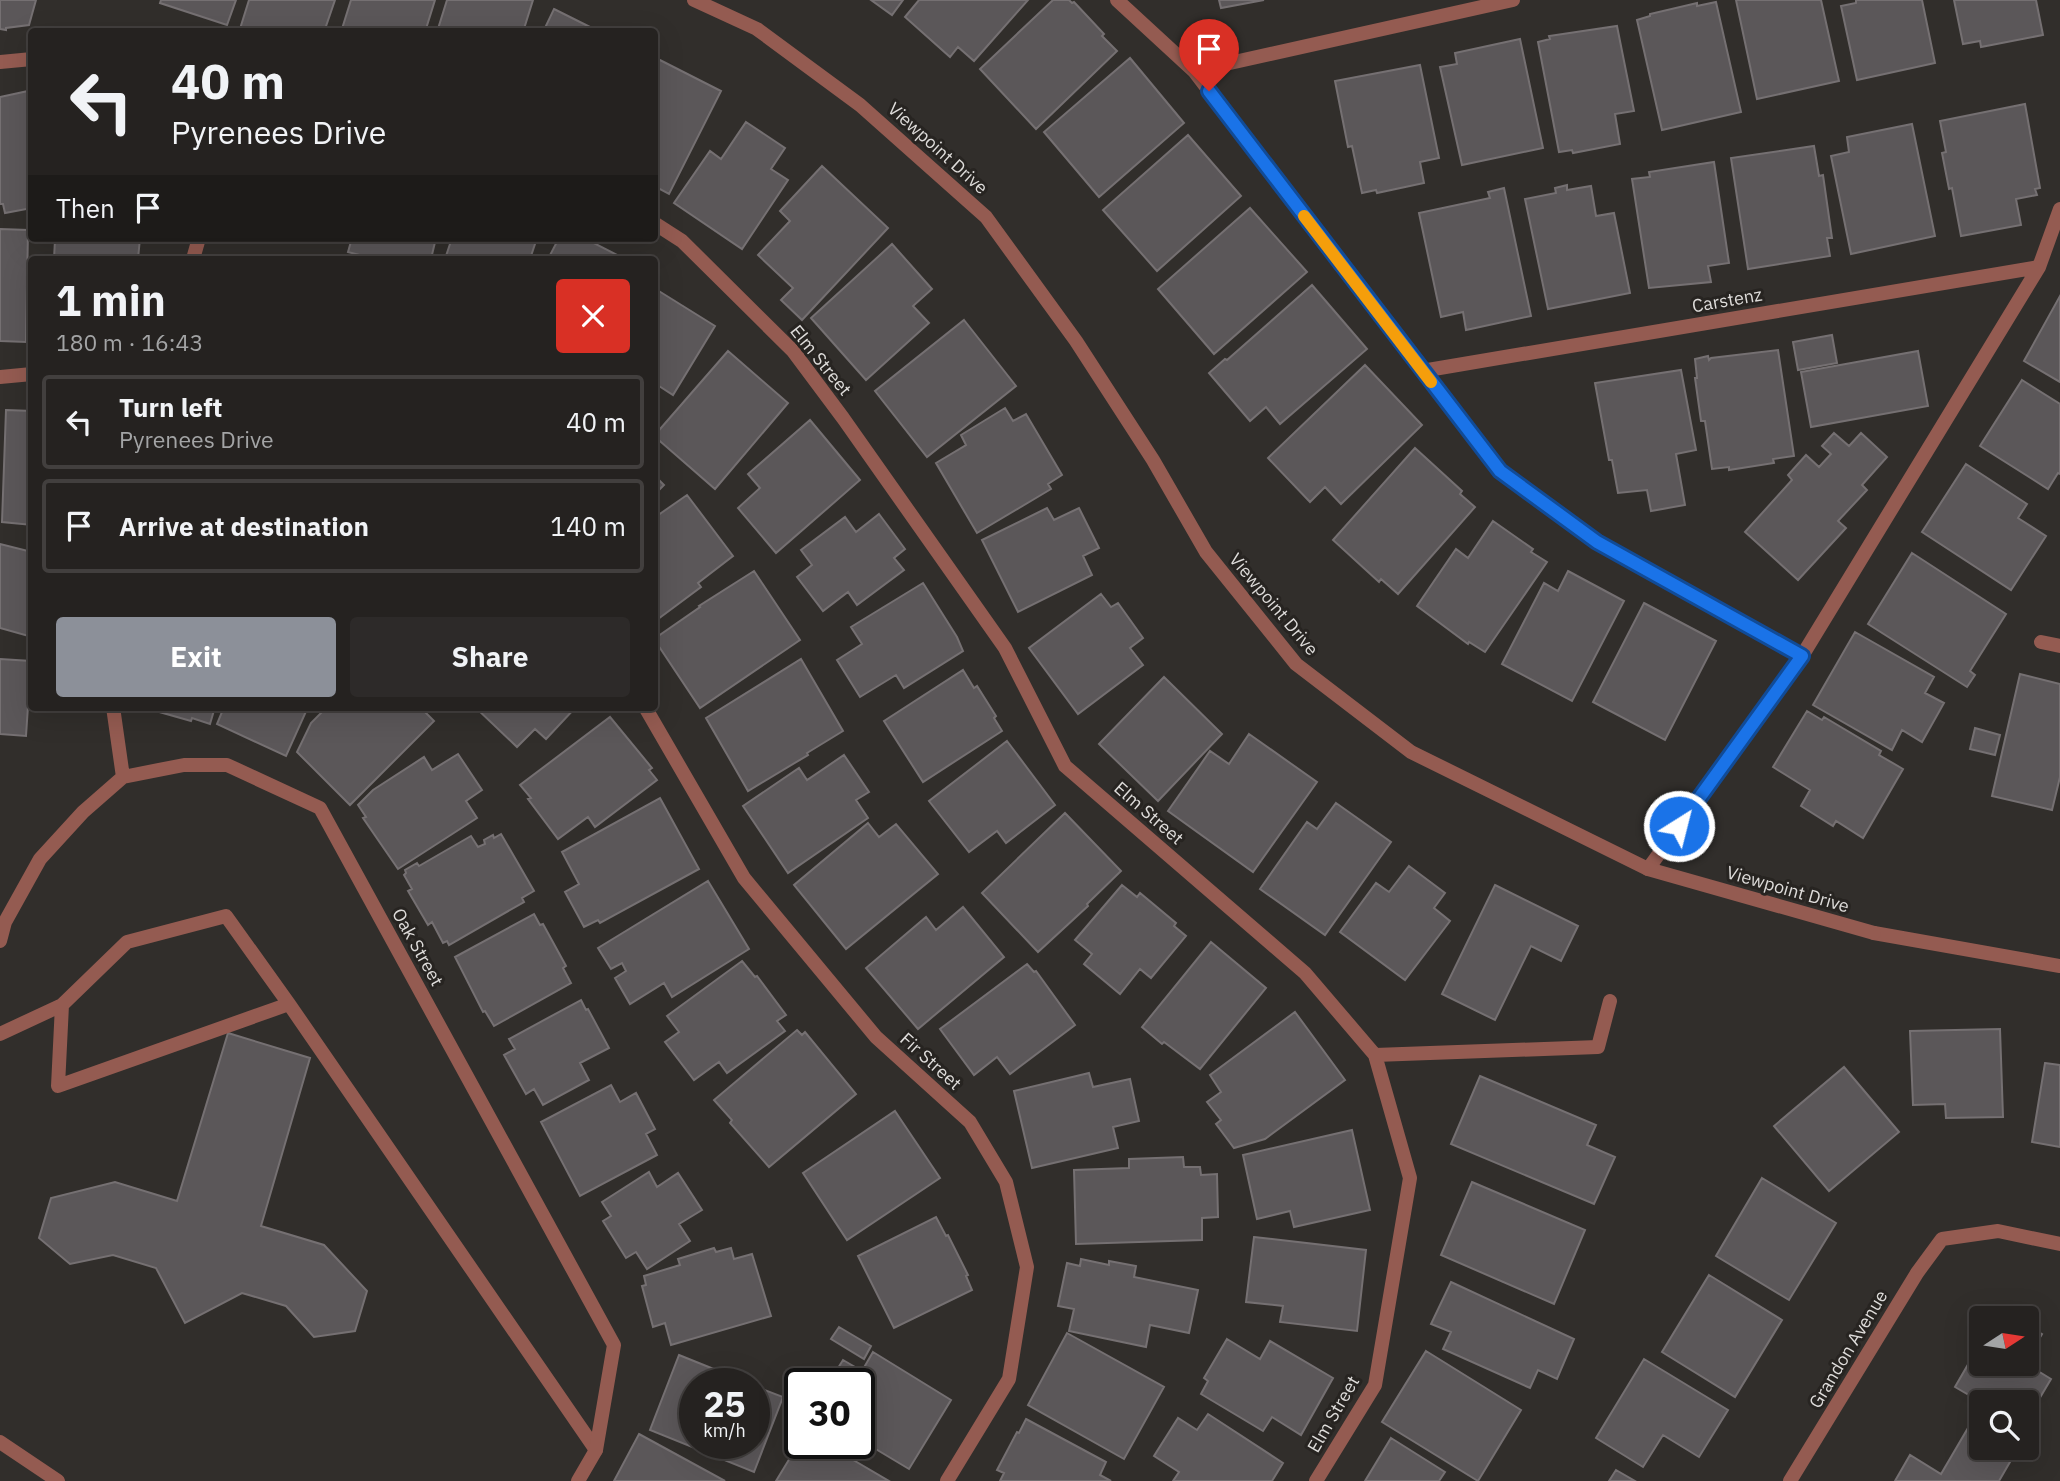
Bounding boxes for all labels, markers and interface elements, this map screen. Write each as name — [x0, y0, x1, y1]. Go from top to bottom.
pin — [1179, 19, 1239, 91]
icon: arrive — [1190, 30, 1228, 68]
text: 40 m — [171, 49, 285, 112]
icon: left — [56, 56, 147, 147]
street label: Viewpoint Drive — [883, 97, 993, 199]
text: Pyrenees Drive — [171, 111, 386, 153]
icon: arrive — [129, 189, 167, 227]
text: Then — [56, 191, 115, 225]
text: 1 min — [56, 273, 166, 328]
button: close — [556, 279, 630, 353]
street label: Carstenz — [1690, 283, 1764, 317]
street label: Elm Street — [785, 320, 857, 400]
text: 180 m · 16:43 — [56, 327, 203, 357]
text: Turn left — [119, 390, 222, 424]
icon: left — [60, 403, 98, 441]
text: 40 m — [566, 405, 626, 439]
text: Pyrenees Drive — [119, 424, 274, 454]
icon: arrive — [60, 507, 98, 545]
text: Arrive at destination — [119, 509, 369, 543]
text: 140 m — [550, 509, 626, 543]
street label: Viewpoint Drive — [1224, 548, 1324, 660]
button: Exit — [56, 617, 336, 697]
button: Share — [350, 617, 630, 697]
street label: Elm Street — [1109, 777, 1189, 849]
position arrow — [1642, 789, 1716, 863]
street label: Viewpoint Drive — [1724, 860, 1852, 918]
street label: Oak Street — [387, 904, 449, 990]
street label: Fir Street — [896, 1027, 966, 1095]
street label: Grandon Avenue — [1804, 1286, 1892, 1412]
north arrow — [1969, 1306, 2039, 1376]
map controls — [1969, 1306, 2039, 1460]
speed limit sign: 30 — [784, 1368, 875, 1459]
street label: Elm Street — [1302, 1372, 1364, 1456]
text: 25 — [703, 1381, 746, 1427]
button: search — [1969, 1390, 2039, 1460]
text: km/h — [703, 1419, 746, 1442]

